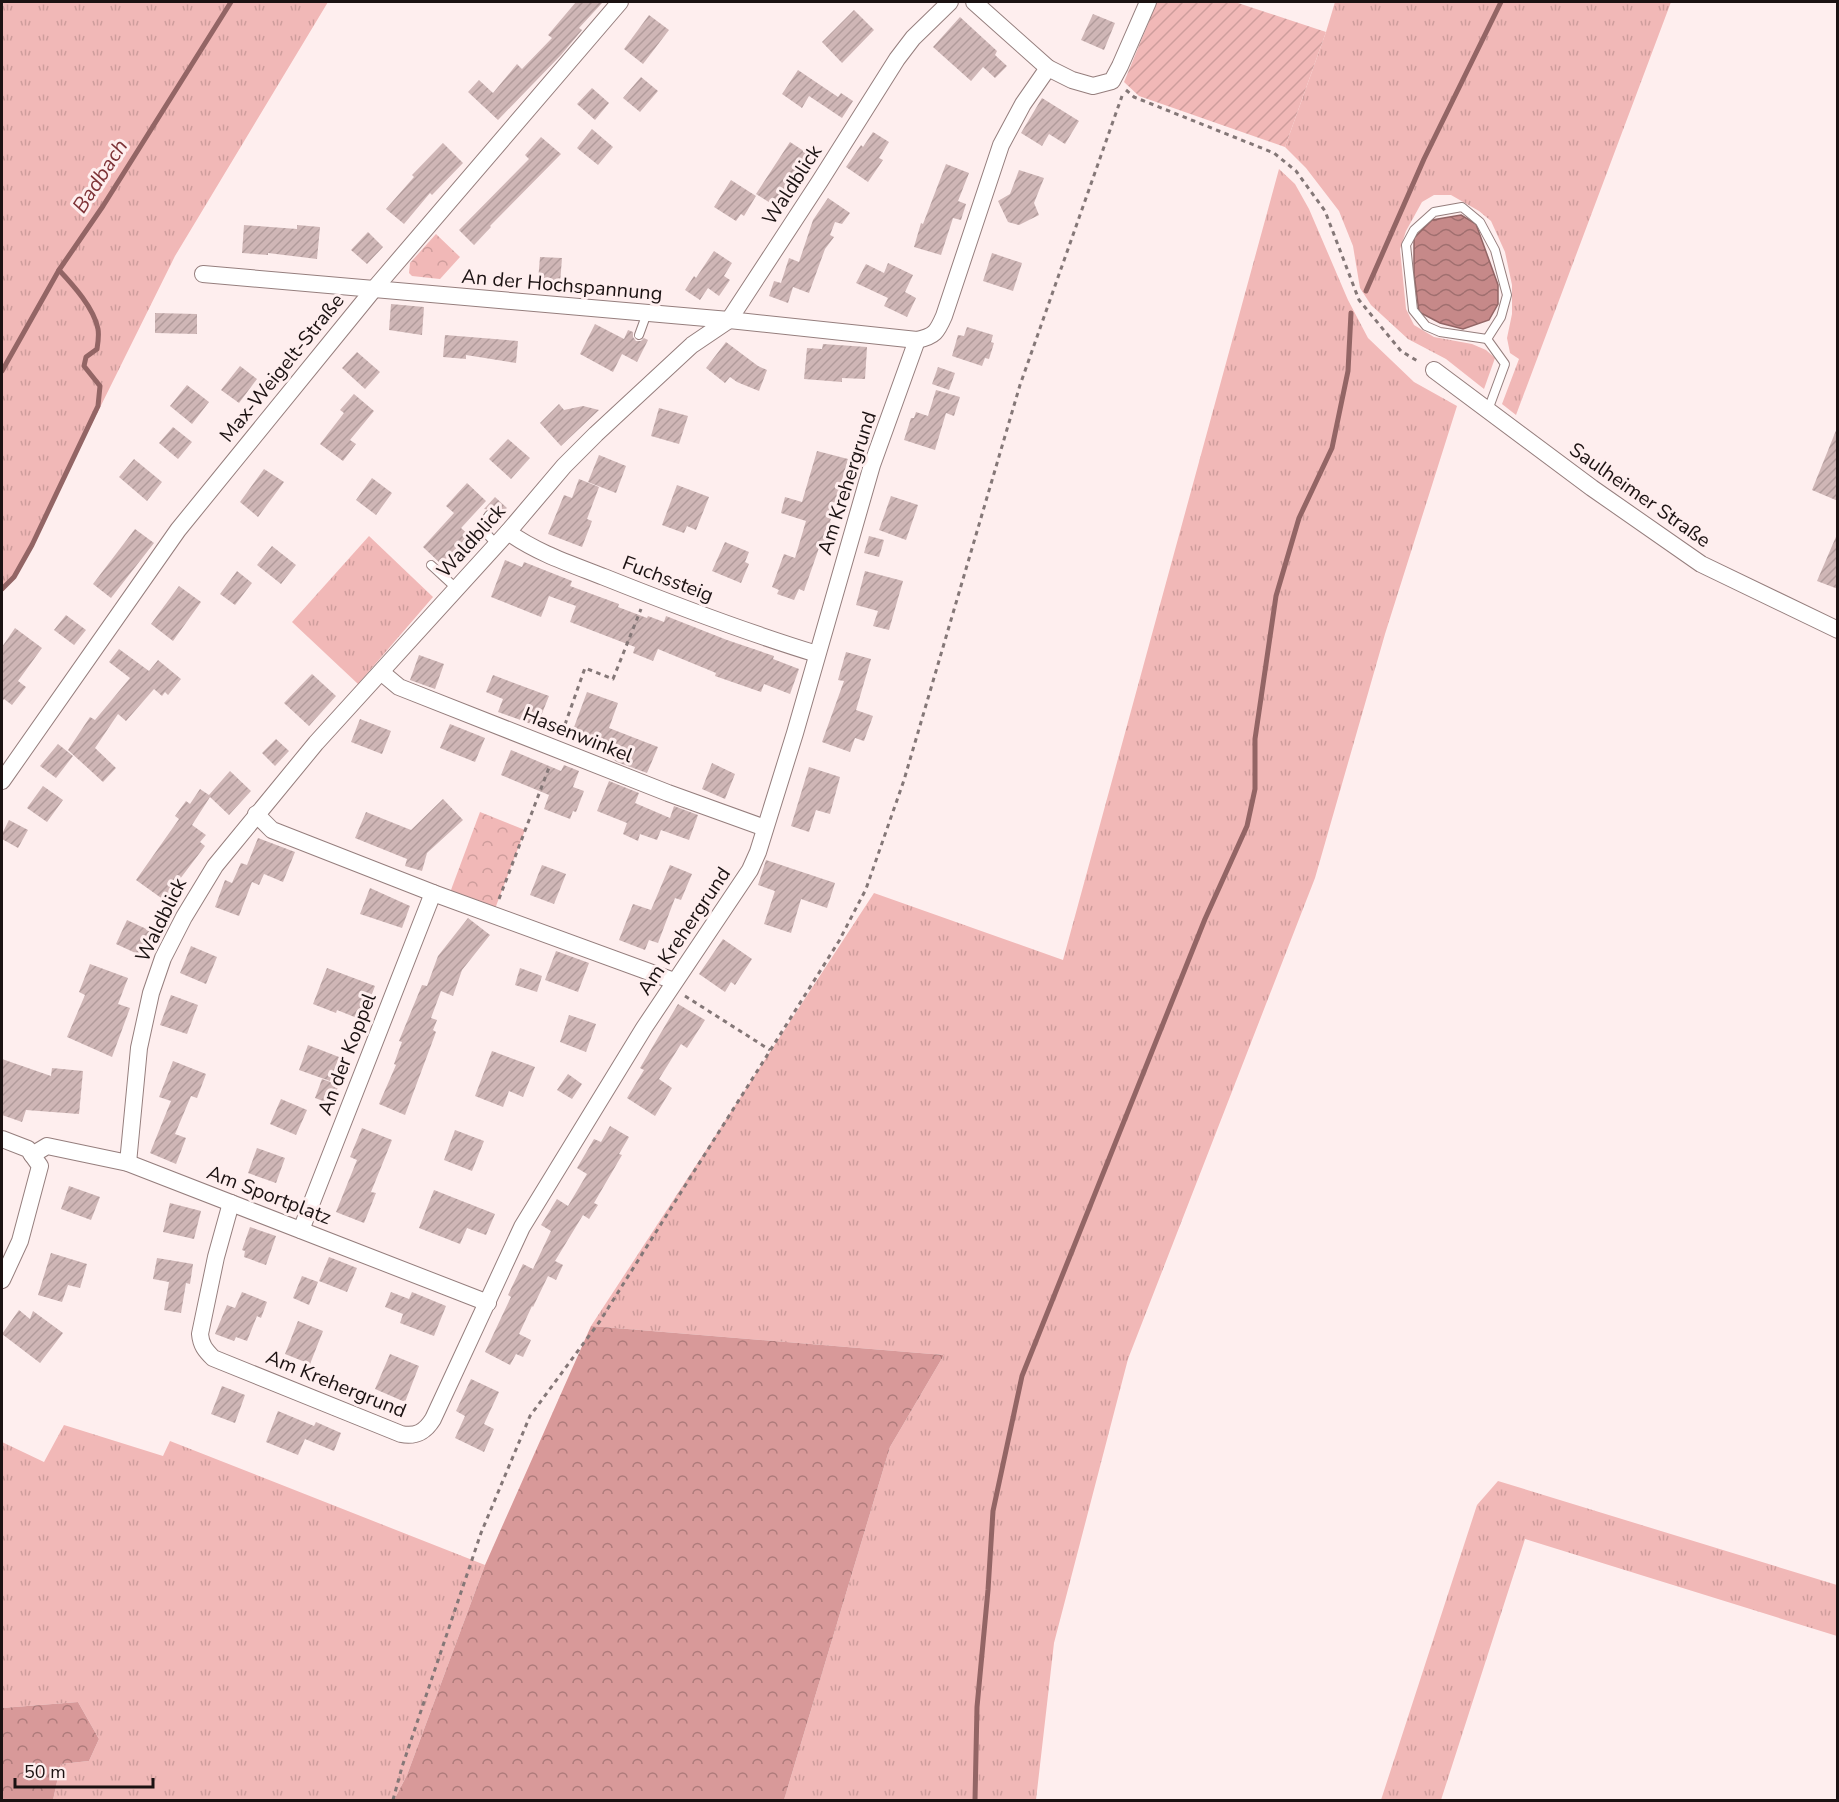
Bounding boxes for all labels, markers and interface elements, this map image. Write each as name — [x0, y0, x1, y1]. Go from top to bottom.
water label: Badbach — [66, 134, 134, 218]
street label: Waldblick — [756, 139, 828, 230]
street label: An der Hochspannung — [460, 263, 664, 307]
street label: Max-Weigelt-Straße — [214, 288, 350, 448]
street label: Am Krehergrund — [811, 408, 883, 558]
street label: Saulheimer Straße — [1564, 436, 1716, 554]
street label: Waldblick — [431, 498, 512, 584]
street label: Fuchssteig — [619, 549, 717, 609]
street label: Hasenwinkel — [519, 701, 637, 769]
street label: Am Krehergrund — [631, 862, 737, 1000]
street label: Waldblick — [129, 873, 193, 967]
street label: An der Koppel — [311, 989, 383, 1119]
street label: Am Sportplatz — [203, 1159, 335, 1231]
street label: Am Krehergrund — [262, 1344, 410, 1424]
scale bar — [15, 1751, 153, 1789]
text: 50 m — [24, 1760, 66, 1784]

